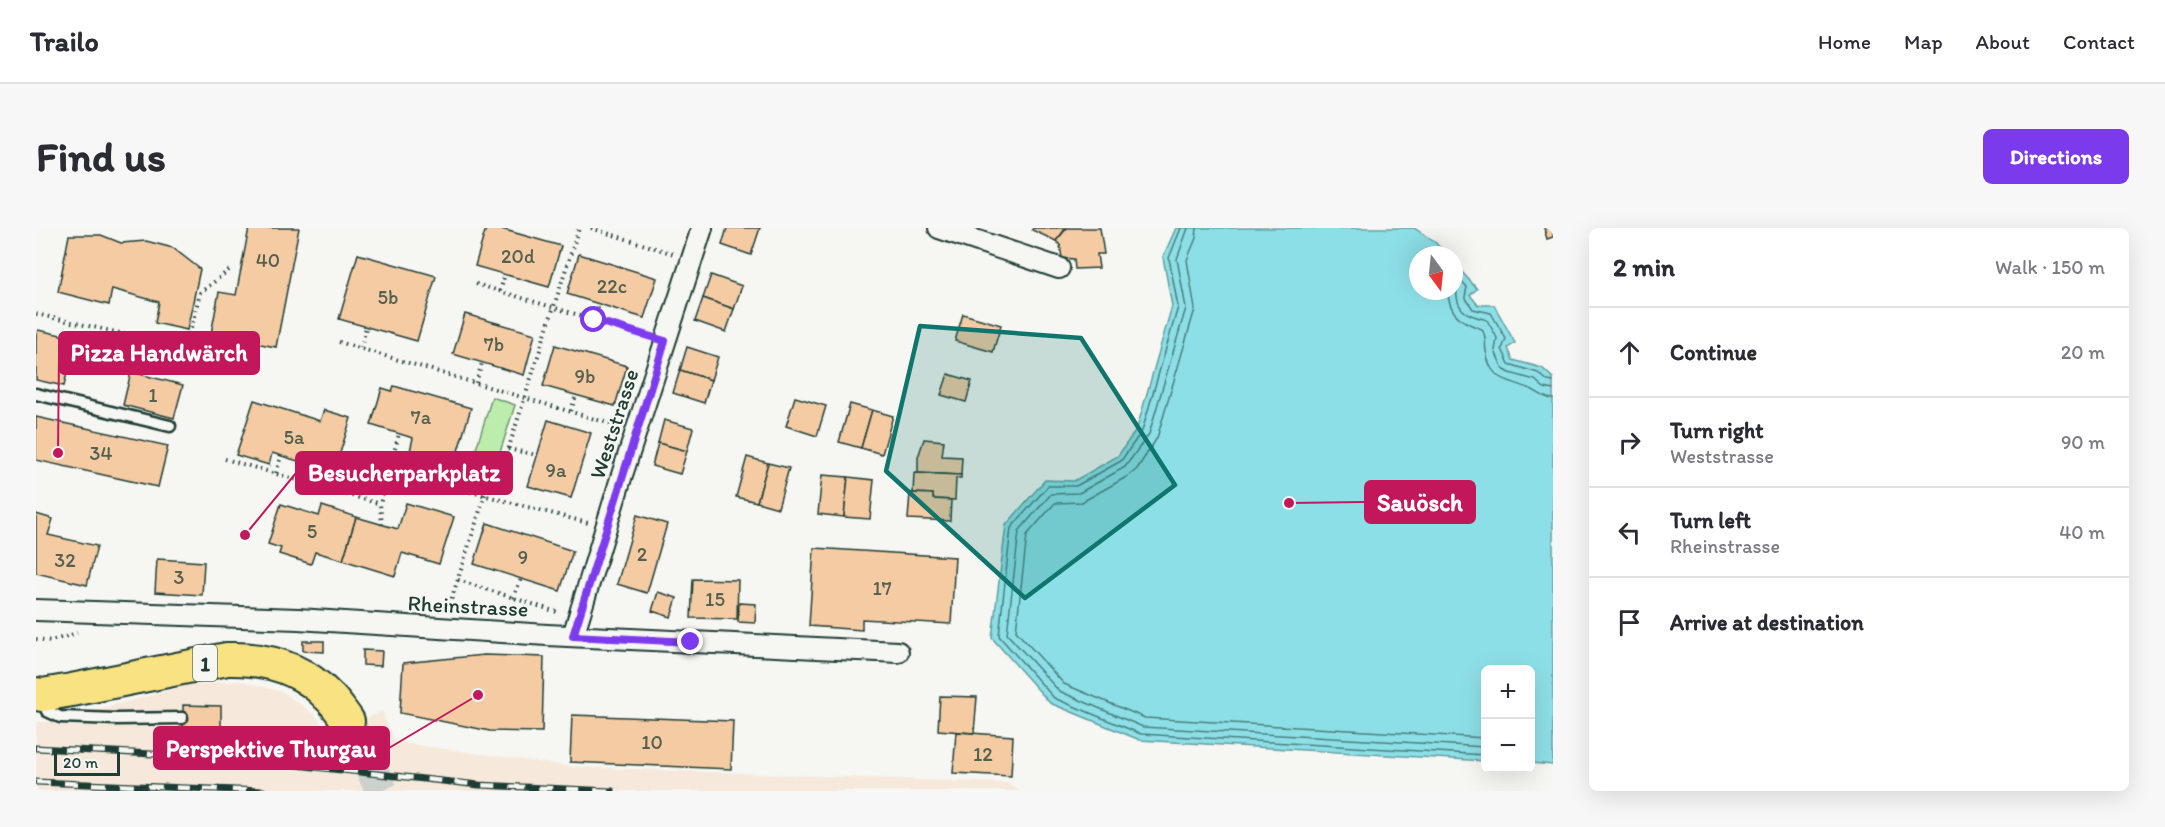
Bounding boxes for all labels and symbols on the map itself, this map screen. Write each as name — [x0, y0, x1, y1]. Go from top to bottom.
house number: 20d — [501, 244, 535, 268]
north arrow — [1409, 246, 1463, 300]
house number: 40 — [256, 248, 280, 272]
house number: 22c — [597, 274, 627, 298]
house number: 5b — [378, 285, 398, 309]
route start — [580, 306, 606, 332]
callout: Pizza Handwärch — [59, 332, 259, 374]
house number: 7b — [484, 332, 504, 356]
text: Pizza Handwärch — [71, 338, 248, 367]
house number: 9b — [575, 364, 595, 388]
street label: Weststrasse — [584, 366, 644, 482]
house number: 1 — [148, 383, 158, 407]
house number: 7a — [411, 405, 432, 429]
house number: 5a — [284, 425, 305, 449]
house number: 34 — [90, 441, 112, 465]
callout: Besucherparkplatz — [296, 452, 512, 494]
text: Besucherparkplatz — [308, 458, 501, 488]
house number: 9a — [546, 458, 567, 482]
callout: Sauösch — [1365, 481, 1475, 523]
text: Sauösch — [1377, 488, 1463, 517]
house number: 5 — [307, 519, 317, 543]
house number: 2 — [637, 542, 648, 566]
house number: 9 — [518, 545, 528, 569]
house number: 32 — [54, 548, 76, 572]
house number: 3 — [174, 565, 185, 589]
house number: 17 — [872, 576, 892, 600]
house number: 15 — [705, 587, 725, 611]
street label: Rheinstrasse — [407, 589, 529, 623]
route end — [677, 628, 703, 654]
road number: 1 — [193, 645, 217, 681]
callout: Perspektive Thurgau — [154, 727, 389, 769]
house number: 10 — [641, 730, 663, 754]
text: Perspektive Thurgau — [166, 734, 377, 764]
house number: 12 — [973, 742, 993, 766]
scale bar — [54, 749, 120, 776]

